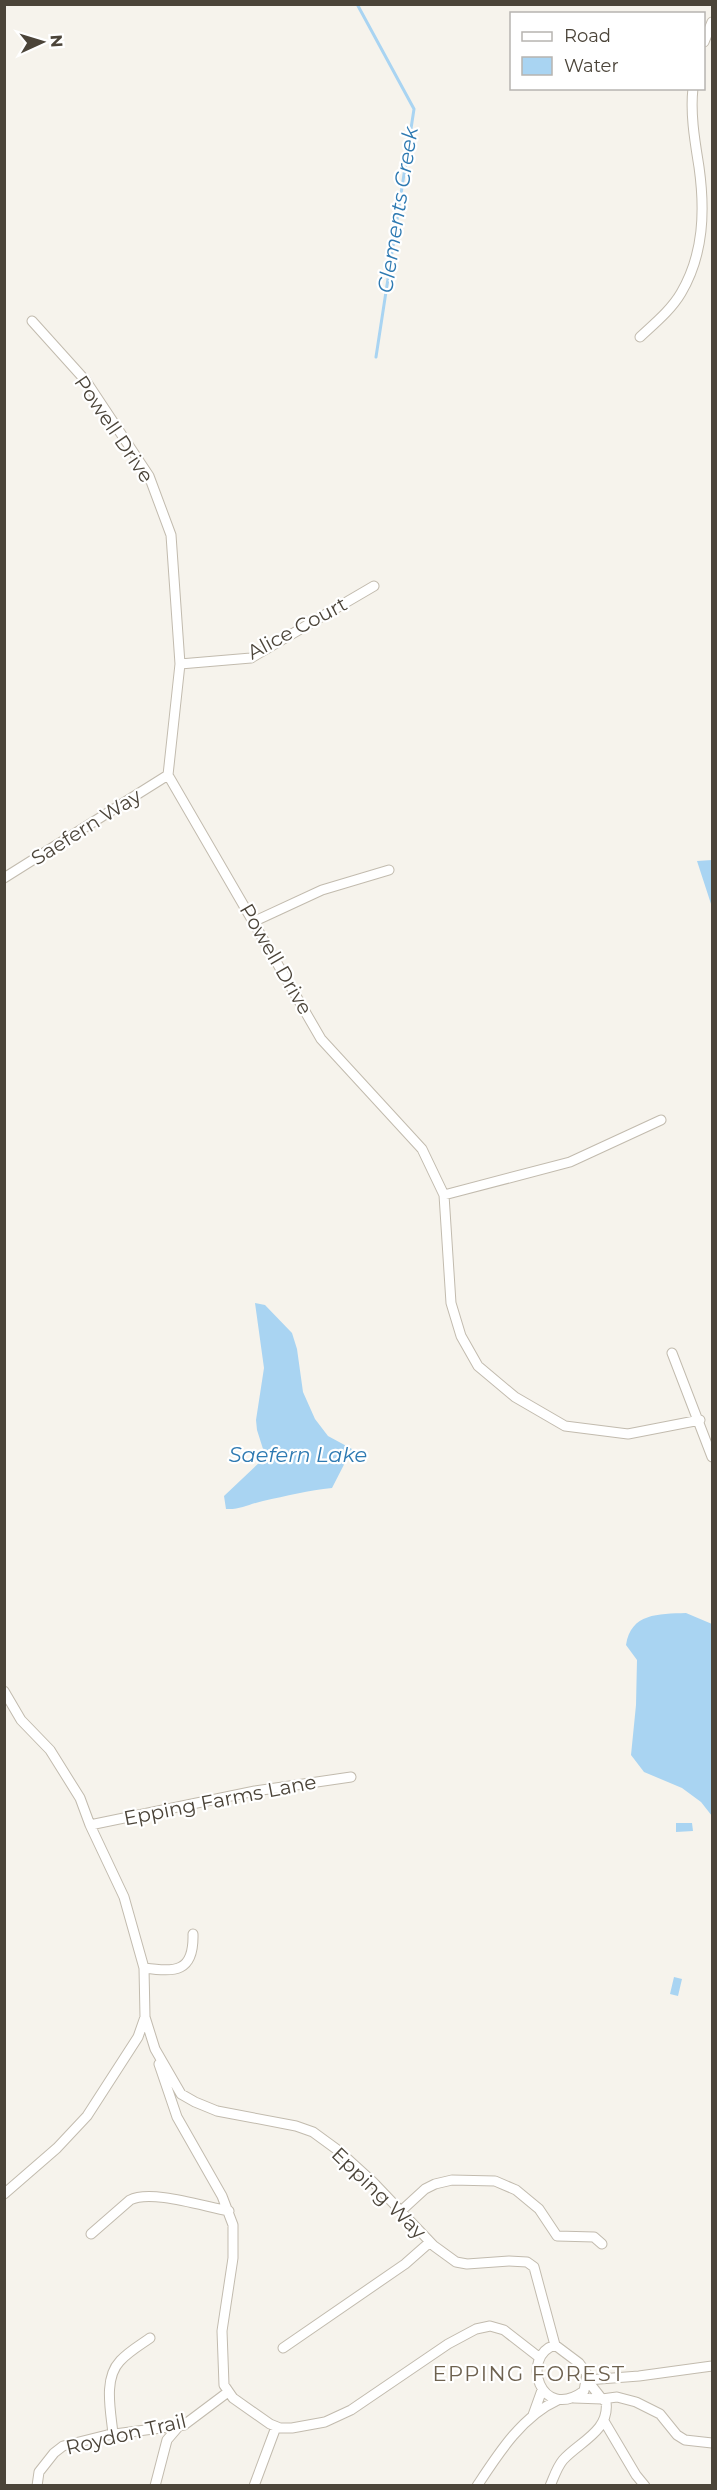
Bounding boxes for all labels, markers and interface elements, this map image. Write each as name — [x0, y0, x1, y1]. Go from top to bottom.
north arrow — [12, 12, 72, 72]
legend — [510, 12, 705, 90]
text: Road — [564, 25, 611, 47]
text: N — [47, 34, 66, 48]
text: Water — [564, 55, 619, 77]
water label: Clements Creek — [372, 124, 423, 295]
street label: Powell Drive — [69, 371, 159, 487]
street label: Alice Court — [243, 592, 351, 664]
street label: Saefern Way — [27, 784, 145, 870]
street label: Powell Drive — [235, 899, 317, 1019]
water label: Saefern Lake — [229, 1442, 367, 1467]
street label: Epping Farms Lane — [122, 1770, 318, 1830]
street label: Epping Way — [327, 2142, 431, 2244]
district label: EPPING FOREST — [432, 2361, 626, 2386]
street label: Roydon Trail — [63, 2408, 189, 2460]

